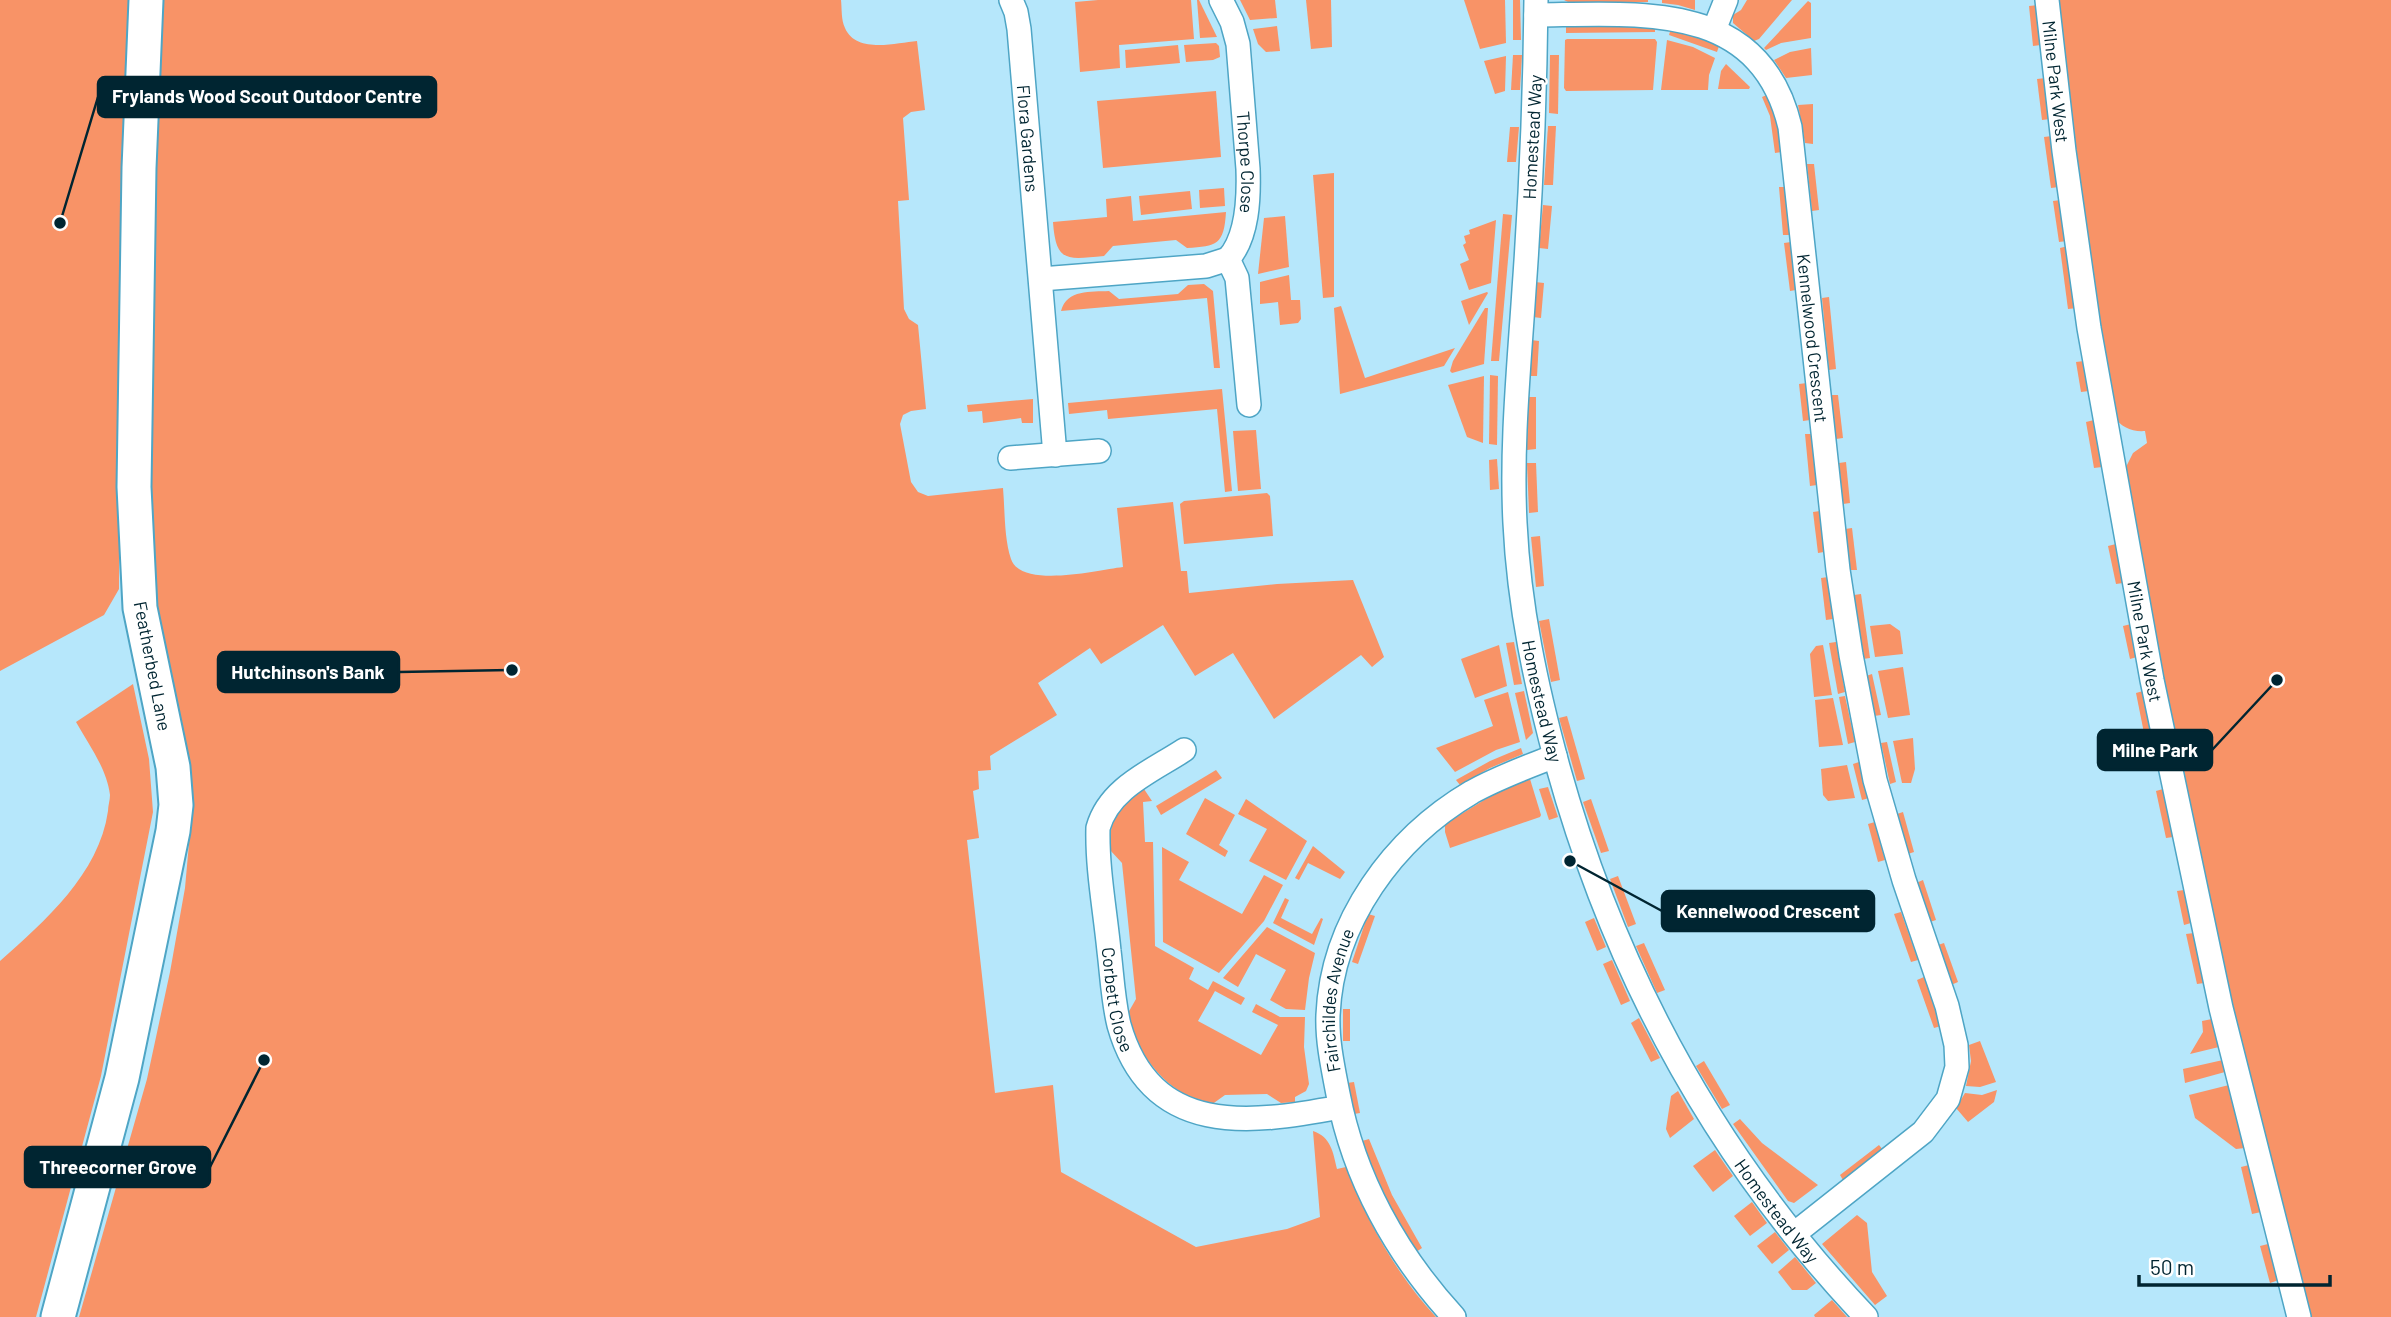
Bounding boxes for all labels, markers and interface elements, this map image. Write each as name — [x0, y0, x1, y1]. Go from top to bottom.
street label: Milne Park West — [2038, 19, 2074, 144]
street label: Homestead Way — [1518, 74, 1546, 200]
callout: Frylands Wood Scout Outdoor Centre — [98, 77, 436, 117]
text: Frylands Wood Scout Outdoor Centre — [112, 84, 422, 107]
street label: Flora Gardens — [1013, 84, 1044, 193]
street label: Thorpe Close — [1232, 110, 1259, 215]
street label: Kennelwood Crescent — [1793, 253, 1833, 424]
street label: Milne Park West — [2123, 579, 2167, 704]
street label: Featherbed Lane — [130, 599, 176, 733]
street label: Homestead Way — [1518, 638, 1567, 765]
callout: Hutchinson's Bank — [218, 652, 399, 692]
text: Hutchinson's Bank — [231, 660, 385, 683]
callout: Milne Park — [2098, 730, 2212, 770]
text: Milne Park — [2112, 738, 2198, 761]
callout: Kennelwood Crescent — [1662, 891, 1874, 931]
text: Kennelwood Crescent — [1676, 899, 1860, 922]
street label: Fairchildes Avenue — [1317, 925, 1358, 1074]
street label: Corbett Close — [1098, 946, 1139, 1056]
callout: Threecorner Grove — [25, 1147, 210, 1187]
text: Threecorner Grove — [39, 1155, 197, 1178]
street label: Homestead Way — [1730, 1155, 1824, 1267]
scale bar — [2139, 1244, 2330, 1288]
text: 50 m — [2150, 1254, 2194, 1279]

